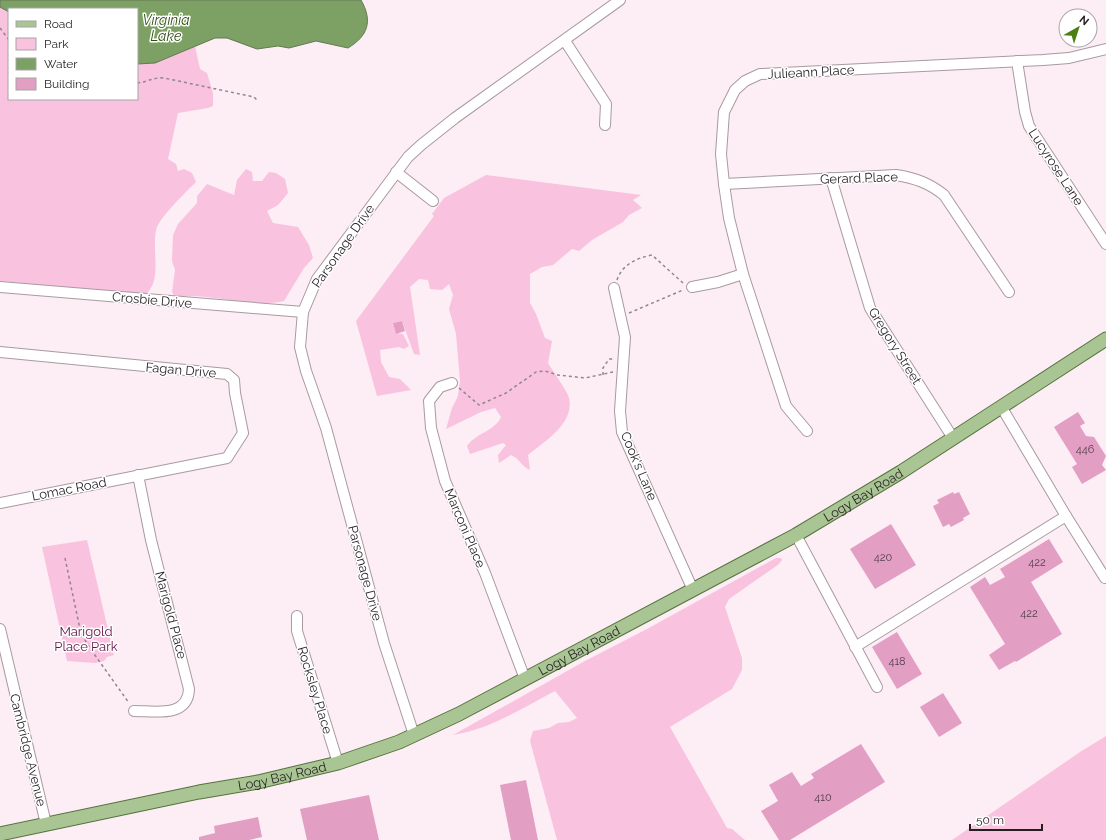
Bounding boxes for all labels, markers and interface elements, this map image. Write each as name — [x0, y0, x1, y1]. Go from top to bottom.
legend — [8, 8, 138, 100]
north arrow — [1058, 8, 1098, 48]
water label: Virginia Lake — [142, 12, 190, 44]
text: N — [1077, 13, 1091, 28]
text: Road — [44, 17, 73, 31]
text: Park — [44, 37, 69, 51]
text: Water — [44, 57, 78, 71]
street label: Julieann Place — [767, 62, 855, 82]
text: Building — [44, 77, 90, 91]
street label: Lucyrose Lane — [1026, 126, 1087, 209]
street label: Gerard Place — [820, 169, 898, 187]
street label: Parsonage Drive — [309, 201, 378, 291]
street label: Crosbie Drive — [111, 289, 193, 311]
street label: Gregory Street — [865, 305, 925, 388]
street label: Fagan Drive — [145, 359, 217, 381]
street label: Cook's Lane — [618, 429, 660, 503]
house number: 446 — [1076, 443, 1095, 456]
street label: Logy Bay Road — [821, 465, 906, 524]
street label: Lomac Road — [30, 474, 108, 504]
street label: Marconi Place — [442, 486, 489, 570]
street label: Parsonage Drive — [345, 524, 385, 623]
house number: 420 — [874, 551, 892, 564]
house number: 422 — [1028, 556, 1046, 569]
street label: Marigold Place — [152, 570, 190, 661]
house number: 422 — [1020, 607, 1038, 620]
street label: Logy Bay Road — [536, 623, 622, 678]
park label: Marigold Place Park — [54, 624, 118, 654]
street label: Rocksley Place — [295, 644, 336, 736]
house number: 418 — [888, 655, 906, 668]
street label: Cambridge Avenue — [7, 692, 49, 808]
street label: Logy Bay Road — [237, 759, 328, 793]
house number: 410 — [814, 791, 832, 804]
scale bar — [970, 806, 1042, 832]
text: 50 m — [976, 813, 1004, 827]

